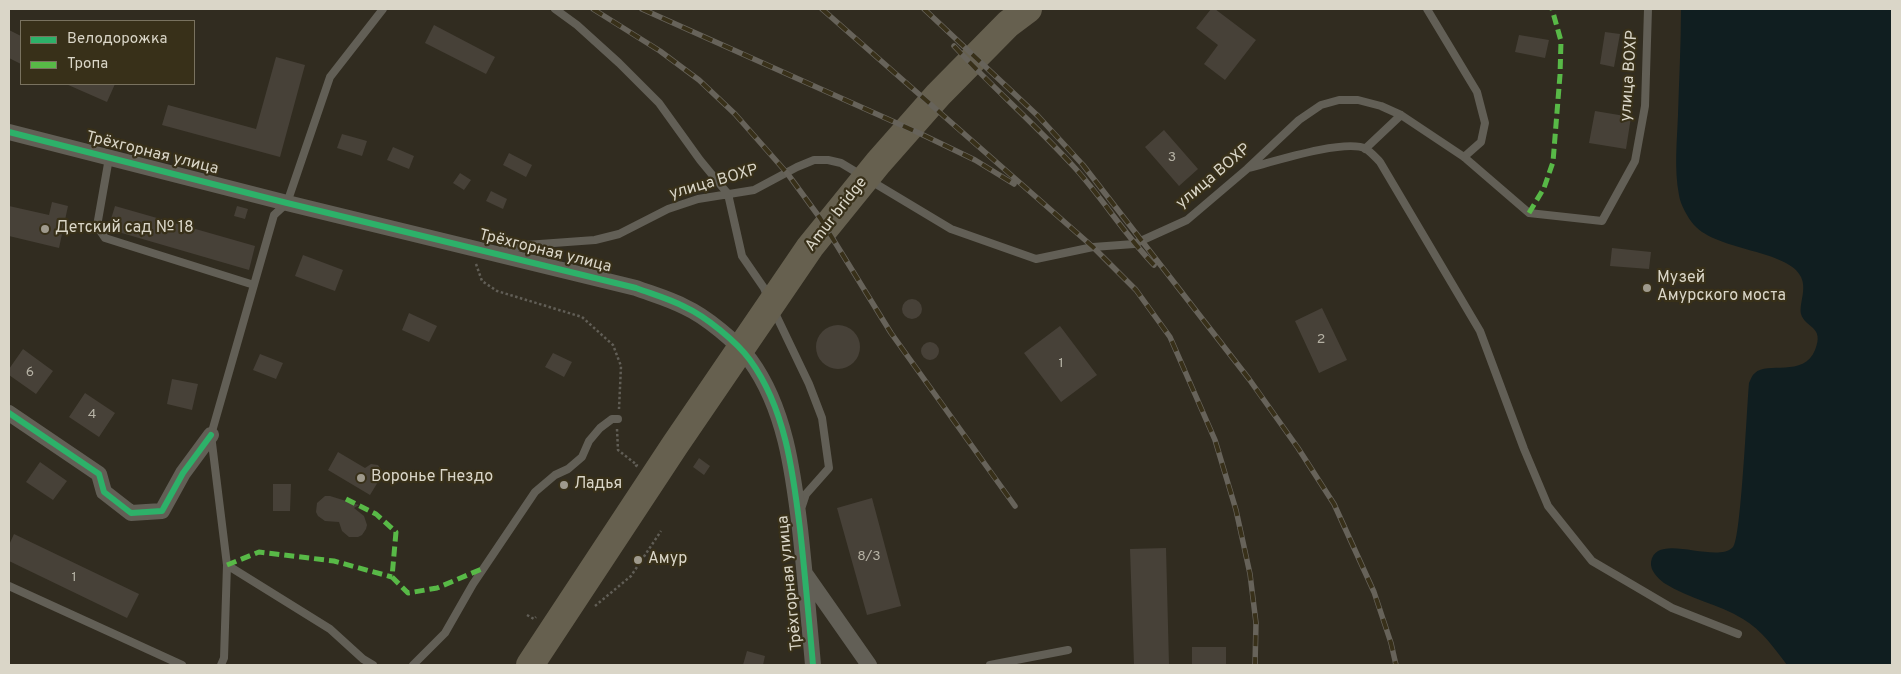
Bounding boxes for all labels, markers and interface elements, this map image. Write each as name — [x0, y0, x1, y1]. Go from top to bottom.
legend — [20, 20, 195, 85]
text: Велодорожка — [67, 30, 167, 49]
street label: улица ВОХР — [1617, 30, 1643, 122]
text: Тропа — [67, 55, 108, 74]
street label: Трёхгорная улица — [84, 128, 220, 180]
street label: улица ВОХР — [1173, 140, 1255, 214]
house number: 3 — [1168, 150, 1176, 166]
street label: улица ВОХР — [667, 161, 761, 205]
street label: Amur bridge — [802, 174, 872, 256]
place label: Детский сад № 18 — [55, 219, 194, 239]
marker: Детский сад № 18 — [39, 223, 51, 235]
street label: Трёхгорная улица — [477, 226, 613, 278]
place label: Музей Амурского моста — [1657, 269, 1786, 307]
marker: Музей Амурского моста — [1641, 282, 1653, 294]
house number: 2 — [1317, 332, 1325, 348]
house number: 1 — [1058, 356, 1064, 372]
house number: 6 — [26, 365, 34, 381]
house number: 4 — [88, 407, 96, 423]
place label: Воронье Гнездо — [371, 468, 493, 488]
marker: Воронье Гнездо — [355, 472, 367, 484]
place label: Ладья — [574, 475, 622, 495]
marker: Ладья — [558, 479, 570, 491]
street label: Трёхгорная улица — [774, 514, 808, 652]
house number: 8/3 — [857, 549, 881, 565]
place label: Амур — [648, 550, 687, 570]
marker: Амур — [632, 554, 644, 566]
house number: 1 — [71, 570, 77, 586]

